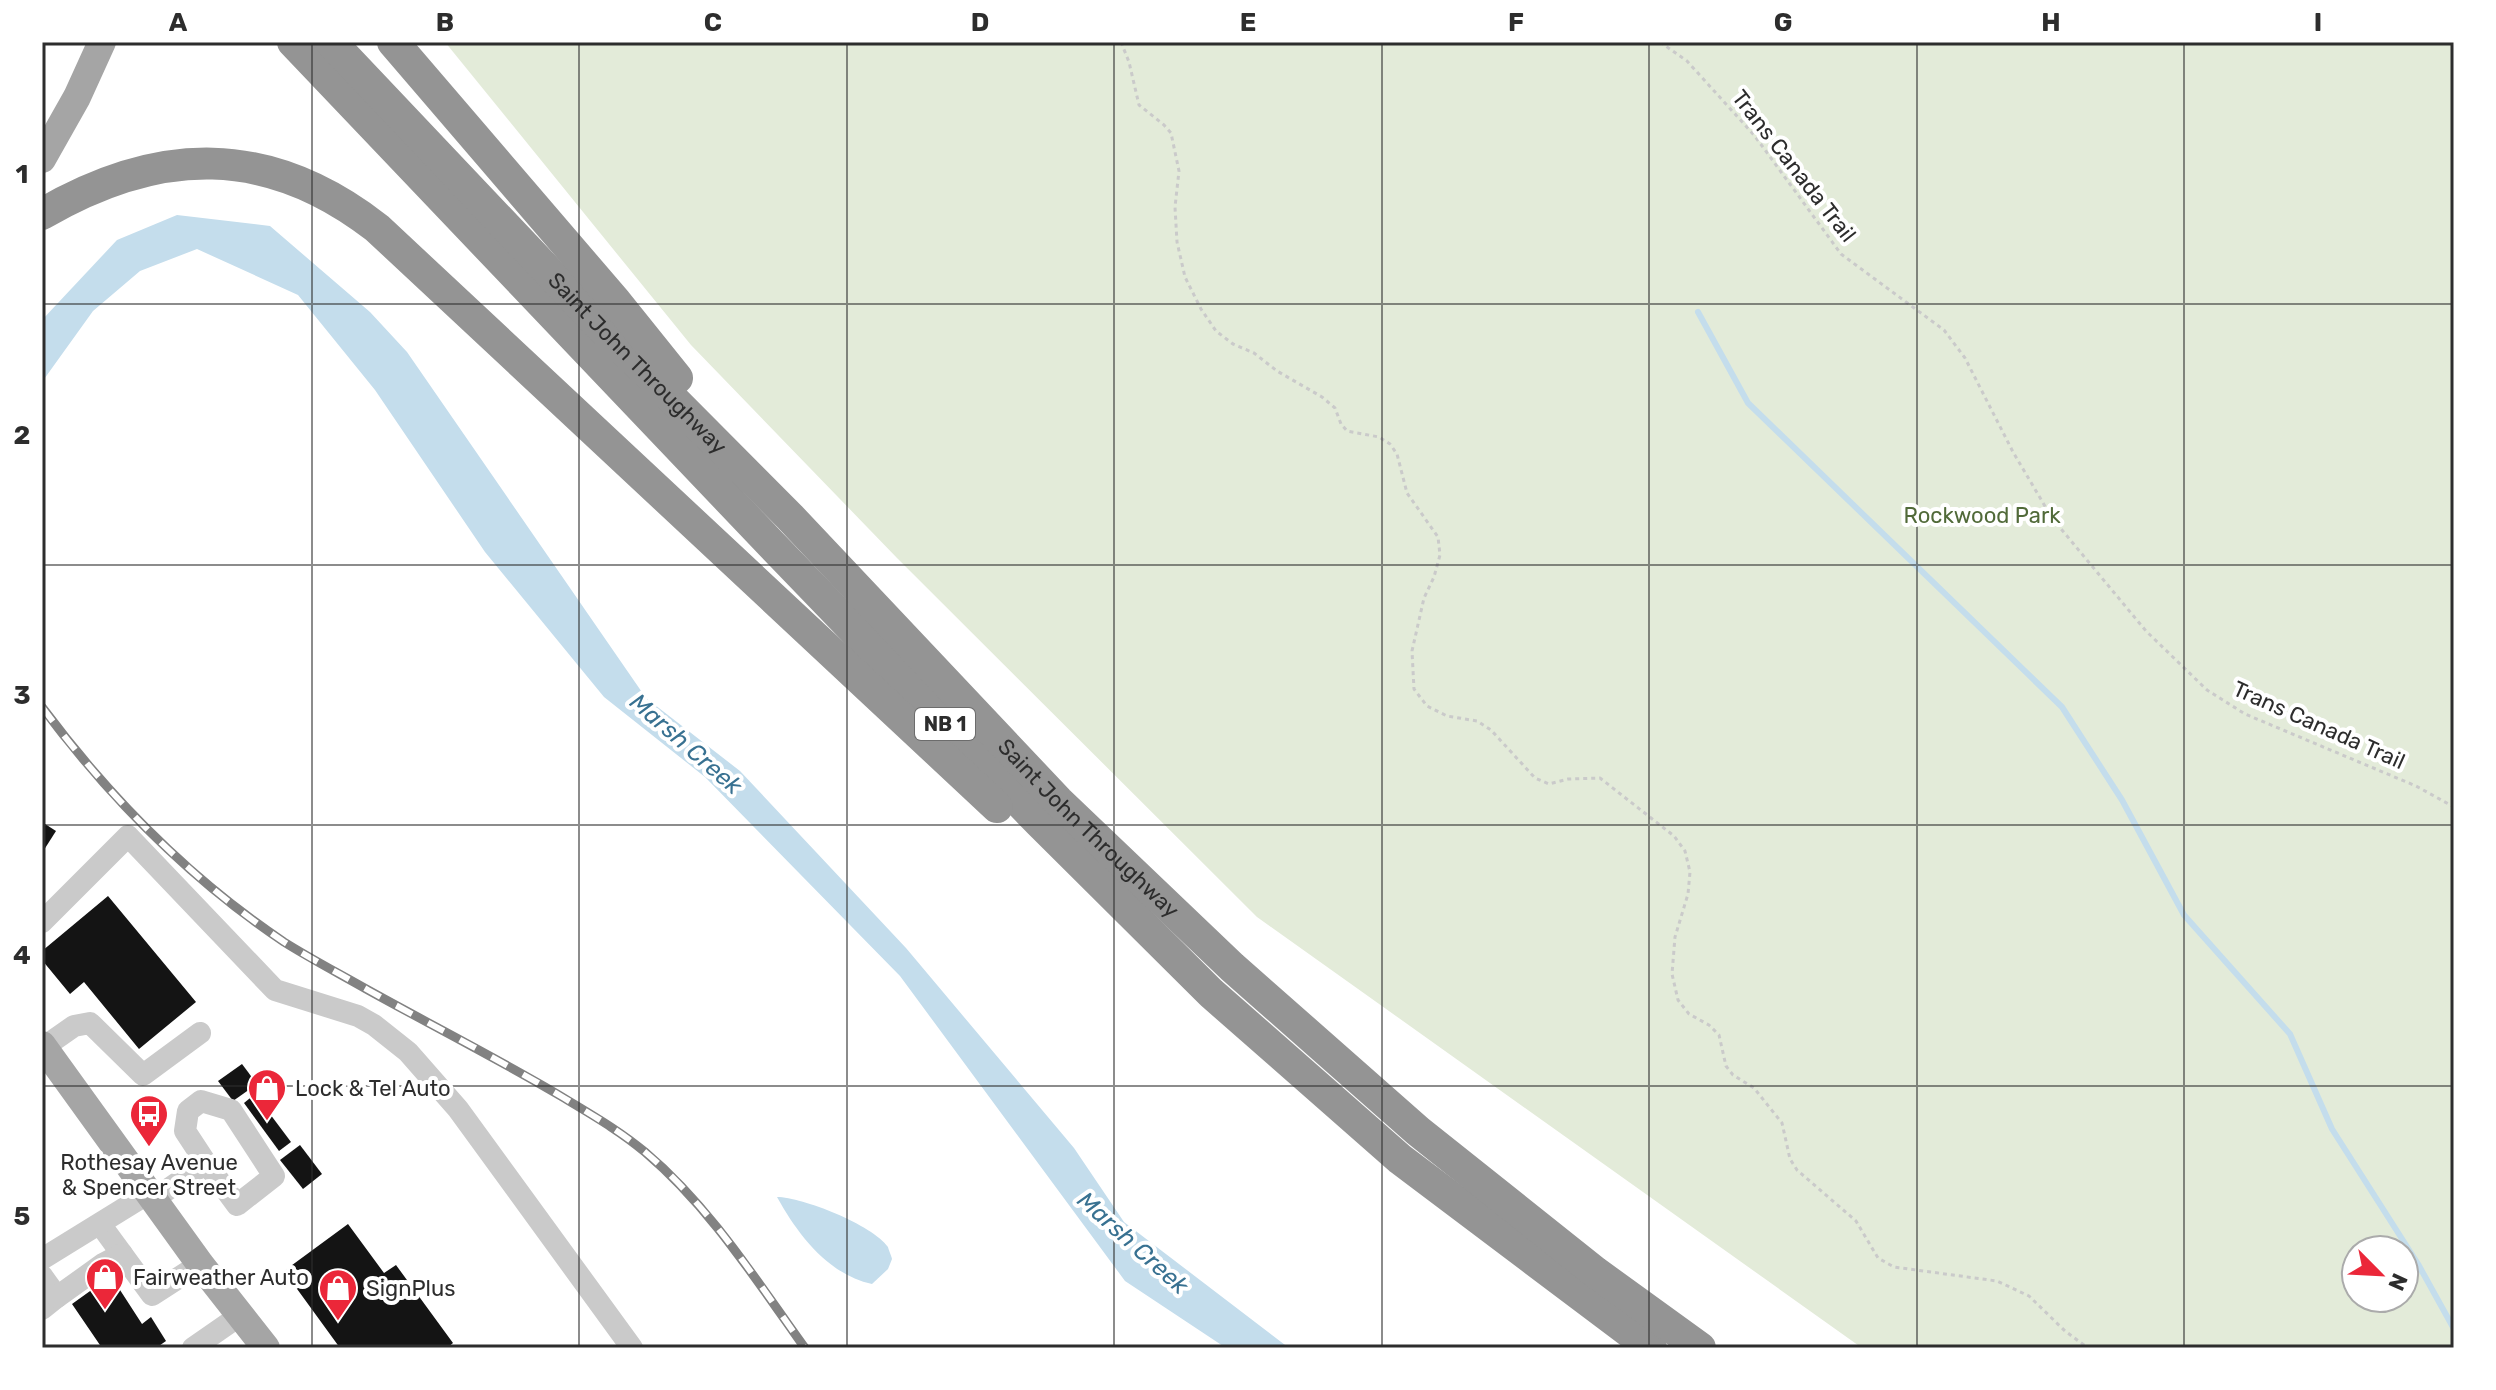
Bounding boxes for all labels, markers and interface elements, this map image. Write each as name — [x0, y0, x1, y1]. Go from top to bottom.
text: A — [169, 7, 188, 38]
text: B — [436, 7, 454, 38]
text: C — [704, 7, 722, 38]
text: D — [971, 7, 989, 38]
text: E — [1240, 7, 1256, 38]
text: F — [1508, 7, 1524, 38]
text: G — [1774, 7, 1792, 38]
text: H — [2041, 7, 2061, 38]
text: I — [2314, 7, 2322, 38]
street label: Trans Canada Trail — [1726, 85, 1862, 247]
text: 1 — [16, 159, 28, 190]
street label: Saint John Throughway — [543, 266, 733, 459]
text: 2 — [14, 420, 30, 451]
park label: Rockwood Park — [1903, 502, 2061, 529]
street label: Trans Canada Trail — [2229, 675, 2409, 775]
text: 3 — [13, 680, 31, 711]
water label: Marsh Creek — [624, 688, 748, 801]
road number: NB 1 — [915, 708, 975, 740]
street label: Saint John Throughway — [993, 733, 1185, 923]
text: 4 — [13, 940, 31, 971]
shop icon: Lock & Tel Auto — [246, 1067, 288, 1122]
place label: Lock & Tel Auto — [295, 1075, 451, 1102]
bus stop icon: Rothesay Avenue & Spencer Street — [128, 1093, 170, 1148]
place label: Rothesay Avenue & Spencer Street — [60, 1149, 238, 1201]
water label: Marsh Creek — [1072, 1186, 1195, 1300]
text: 5 — [14, 1201, 30, 1232]
north arrow — [2340, 1234, 2420, 1314]
shop icon: Fairweather Auto — [84, 1256, 126, 1311]
place label: Fairweather Auto — [133, 1264, 309, 1291]
shop icon: SignPlus — [317, 1267, 359, 1322]
text: N — [2382, 1269, 2413, 1295]
place label: SignPlus — [366, 1275, 455, 1302]

